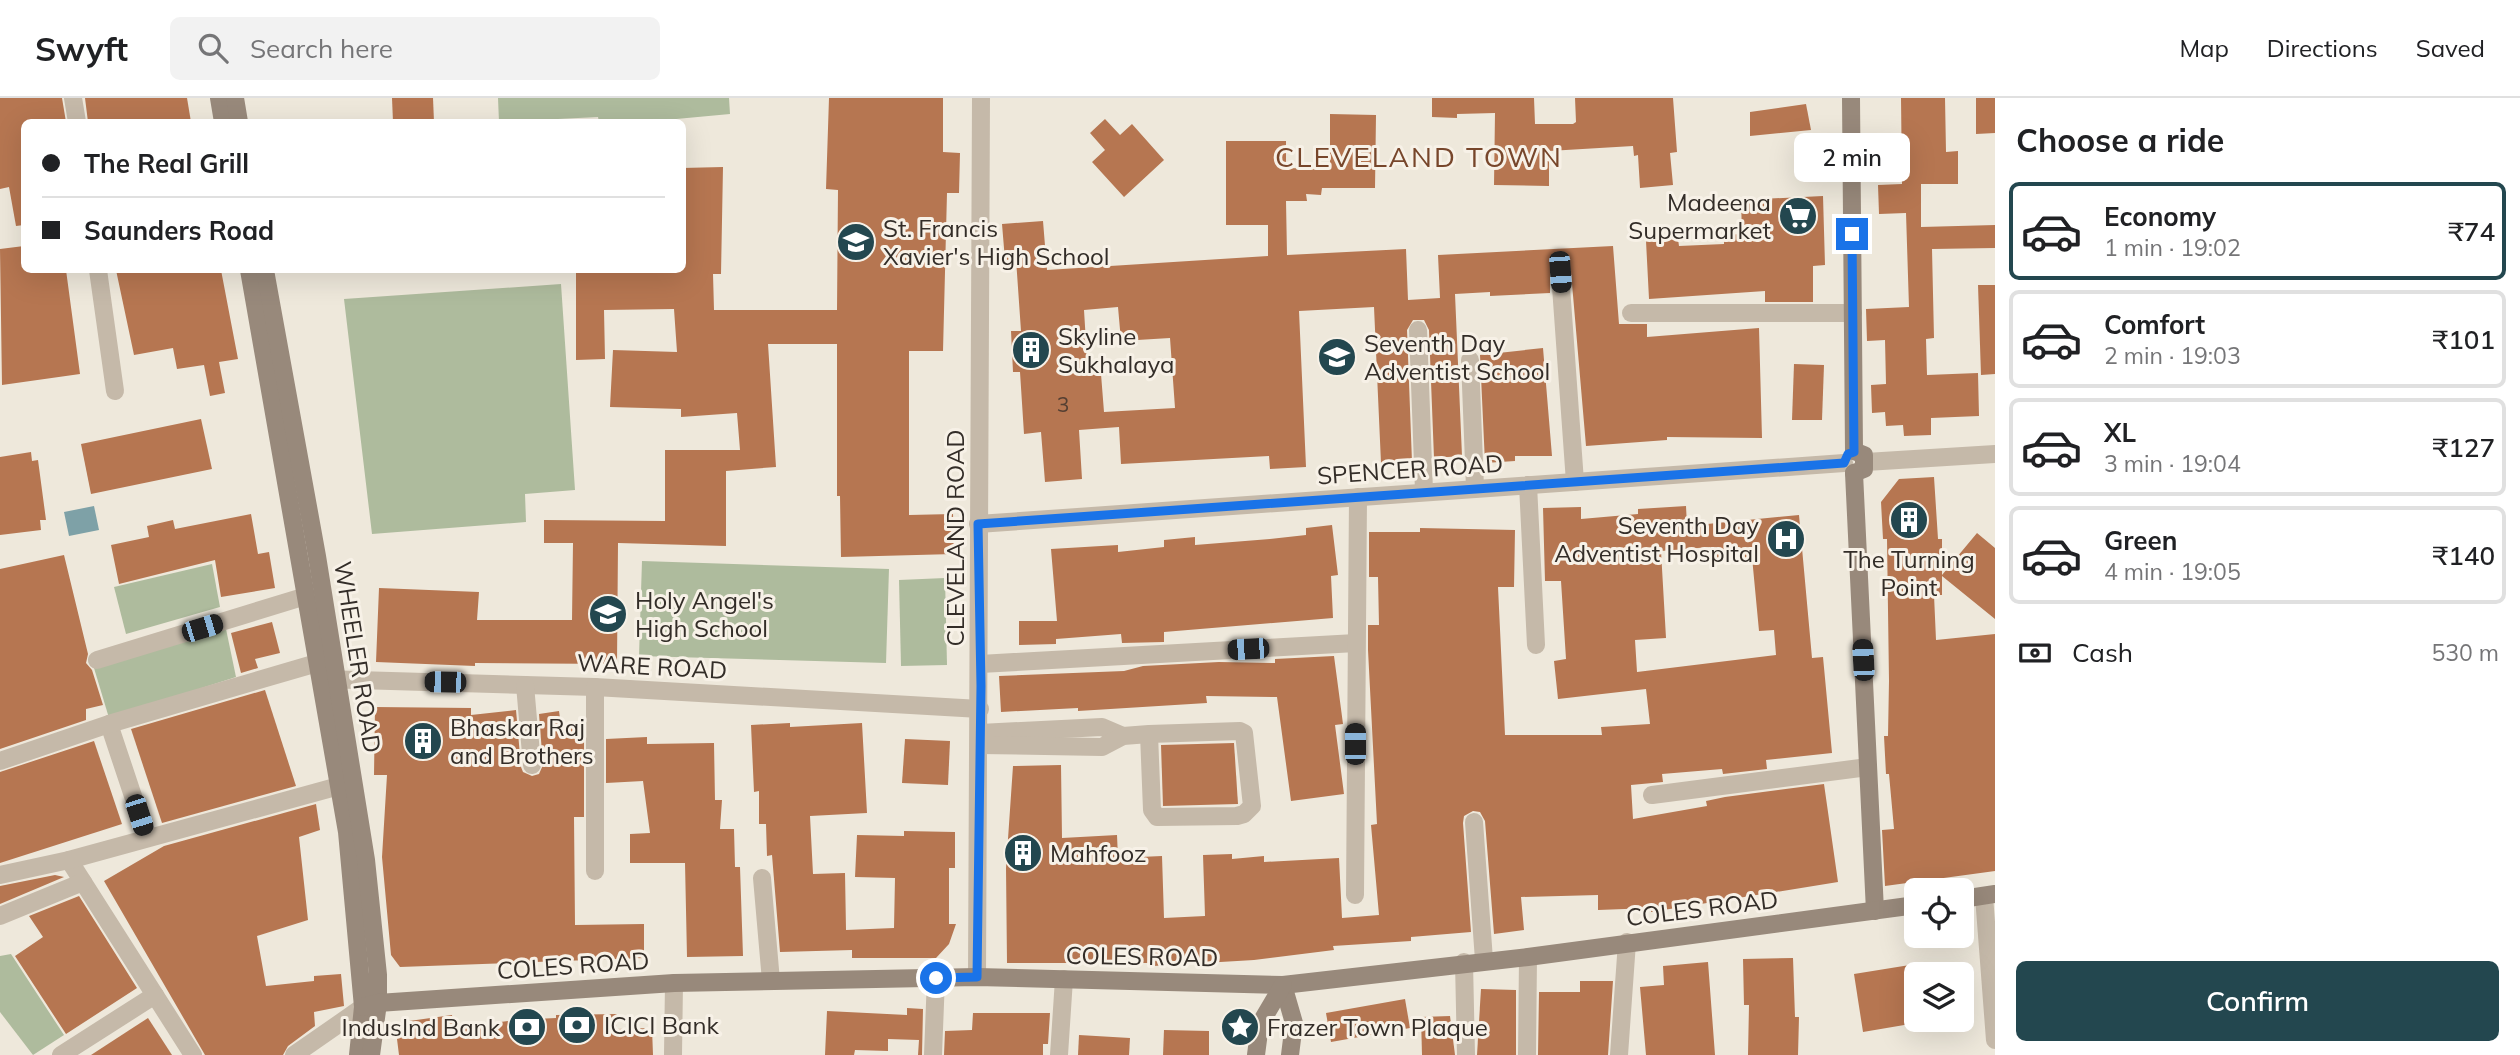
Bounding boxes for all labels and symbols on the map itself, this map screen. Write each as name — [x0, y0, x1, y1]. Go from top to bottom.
callout: 2 min — [1794, 132, 1910, 181]
district label: CLEVELAND TOWN — [1275, 139, 1563, 174]
place label: Madeena Supermarket — [1628, 187, 1771, 245]
supermarket icon: Madeena Supermarket — [1777, 195, 1819, 237]
place label: St. Francis Xavier's High School — [883, 213, 1110, 271]
route end — [1836, 218, 1868, 250]
school or university icon: St. Francis Xavier's High School — [835, 221, 877, 263]
car — [1549, 250, 1572, 294]
place label: Skyline Sukhalaya — [1058, 321, 1175, 379]
place label: Seventh Day Adventist School — [1364, 328, 1550, 386]
building icon: Skyline Sukhalaya — [1010, 329, 1052, 371]
school or university icon: Seventh Day Adventist School — [1316, 336, 1358, 378]
house number: 3 — [1057, 391, 1069, 417]
street label: CLEVELAND ROAD — [940, 430, 970, 646]
street label: SPENCER ROAD — [1316, 448, 1504, 490]
building icon: The Turning Point — [1888, 499, 1930, 541]
place label: Seventh Day Adventist Hospital — [1554, 510, 1759, 568]
hospital icon: Seventh Day Adventist Hospital — [1765, 518, 1807, 560]
place label: The Turning Point — [1843, 544, 1975, 602]
street label: WHEELER ROAD — [328, 559, 388, 755]
place label: Holy Angel's High School — [635, 585, 774, 643]
school or university icon: Holy Angel's High School — [587, 593, 629, 635]
car — [179, 612, 226, 644]
car — [1227, 637, 1270, 661]
car — [1852, 638, 1875, 682]
street label: WARE ROAD — [576, 647, 728, 685]
car — [424, 671, 467, 693]
place label: Bhaskar Raj and Brothers — [450, 712, 594, 770]
building icon: Bhaskar Raj and Brothers — [402, 720, 444, 762]
car — [1345, 723, 1366, 765]
car — [123, 792, 156, 838]
building icon: Mahfooz — [1002, 832, 1044, 874]
place label: Mahfooz — [1050, 838, 1147, 868]
street label: COLES ROAD — [1624, 884, 1780, 932]
street label: COLES ROAD — [1065, 940, 1219, 972]
street label: COLES ROAD — [496, 945, 650, 985]
route start — [920, 962, 952, 994]
bank icon: ICICI Bank — [556, 1004, 598, 1046]
bank icon: IndusInd Bank — [506, 1006, 548, 1048]
place icon: Frazer Town Plaque — [1219, 1006, 1261, 1048]
place label: ICICI Bank — [604, 1010, 720, 1040]
place label: IndusInd Bank — [341, 1012, 501, 1042]
place label: Frazer Town Plaque — [1267, 1012, 1488, 1042]

